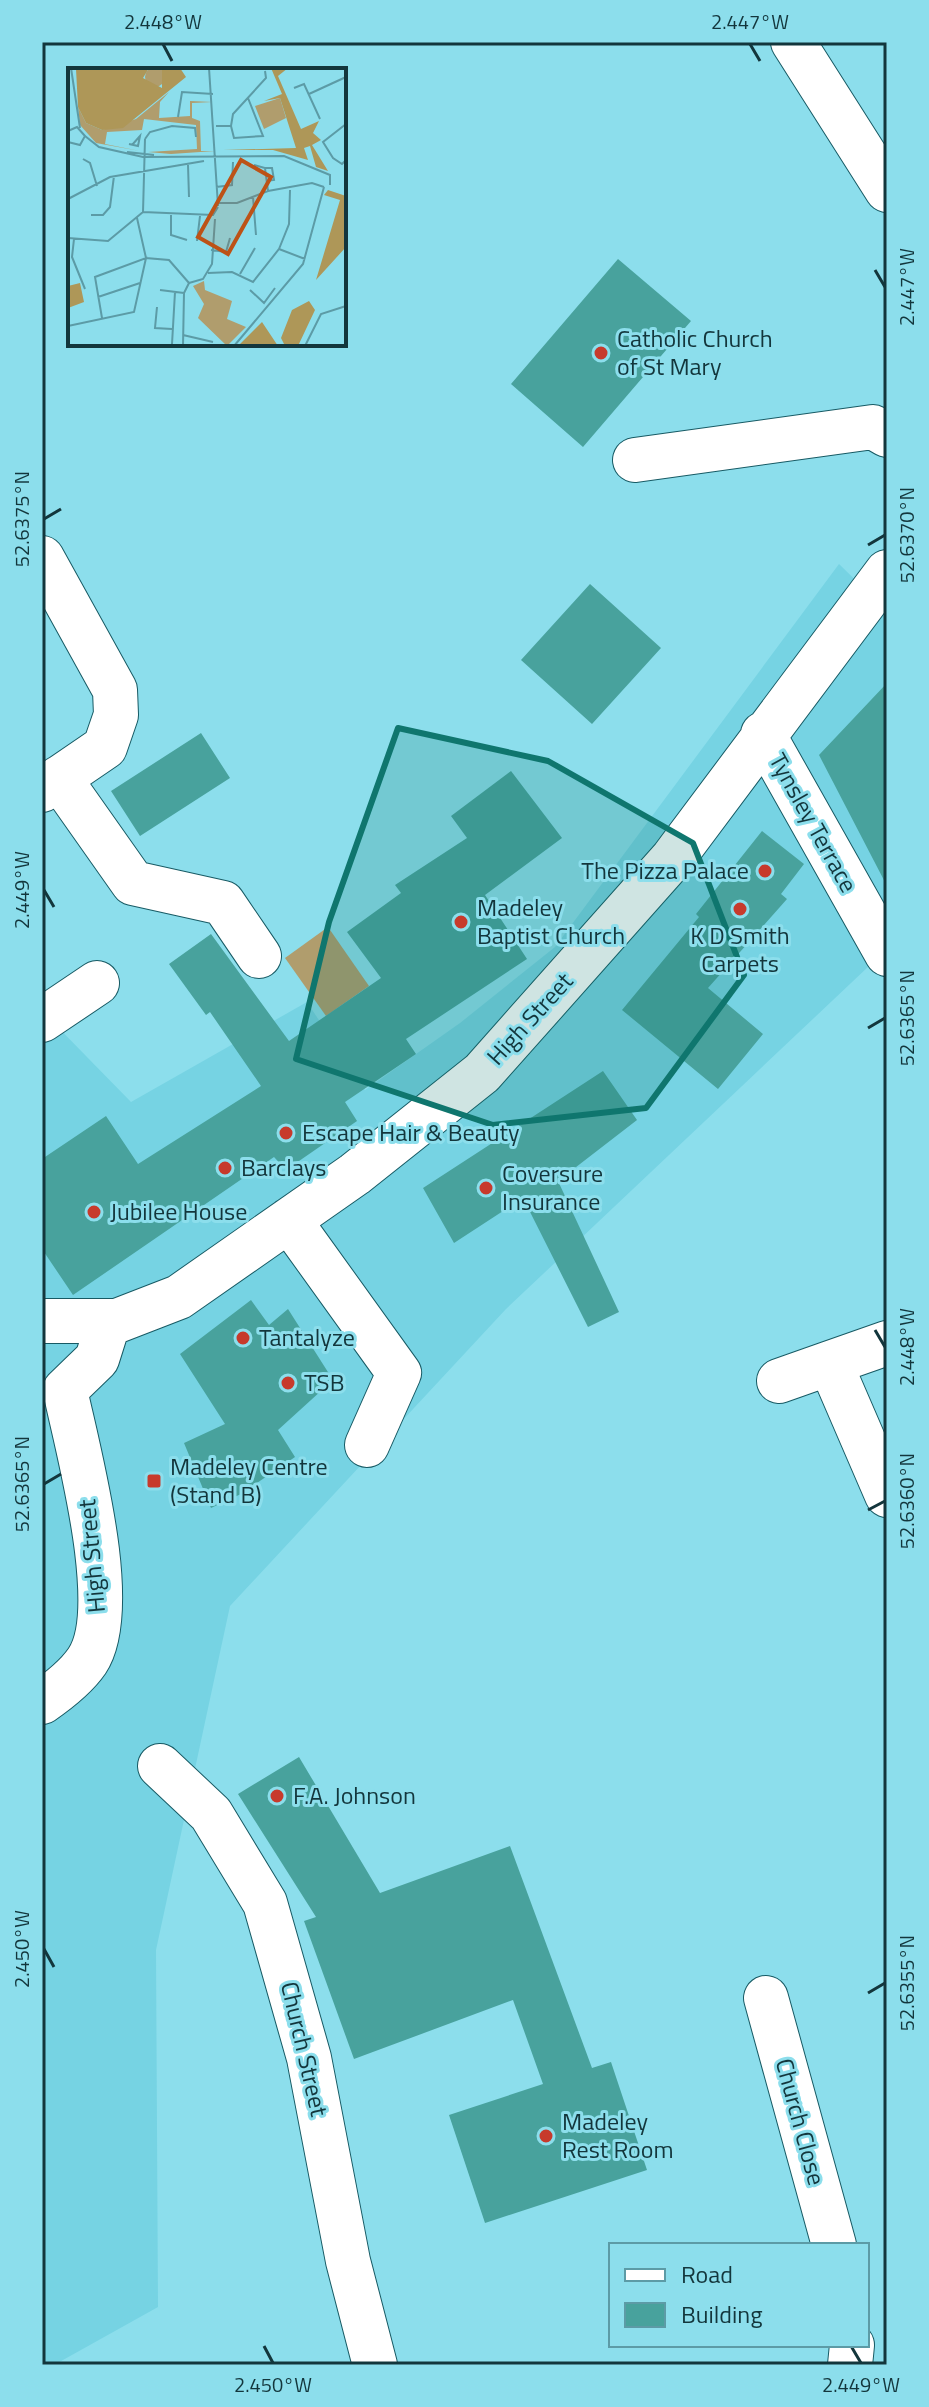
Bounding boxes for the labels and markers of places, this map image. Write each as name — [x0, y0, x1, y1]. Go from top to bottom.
place label: Catholic Church of St Mary — [617, 320, 773, 384]
marker: Catholic Church of St Mary — [592, 344, 610, 362]
place label: The Pizza Palace — [581, 852, 749, 888]
marker: The Pizza Palace — [756, 862, 774, 880]
place label: Madeley Baptist Church — [477, 889, 625, 953]
marker: K D Smith Carpets — [731, 900, 749, 918]
marker: Madeley Baptist Church — [452, 913, 470, 931]
place label: K D Smith Carpets — [690, 917, 790, 981]
place label: Escape Hair & Beauty — [302, 1114, 520, 1150]
marker: Escape Hair & Beauty — [277, 1124, 295, 1142]
place label: Barclays — [241, 1149, 326, 1185]
place label: Coversure Insurance — [502, 1155, 603, 1219]
marker: Barclays — [216, 1159, 234, 1177]
marker: Coversure Insurance — [477, 1179, 495, 1197]
place label: Jubilee House — [110, 1193, 247, 1229]
marker: Jubilee House — [85, 1203, 103, 1221]
place label: Tantalyze — [259, 1319, 355, 1355]
marker: Tantalyze — [234, 1329, 252, 1347]
place label: TSB — [304, 1364, 344, 1400]
marker: TSB — [279, 1374, 297, 1392]
place label: Madeley Centre (Stand B) — [170, 1448, 328, 1512]
marker: Madeley Centre (Stand B) — [145, 1472, 163, 1490]
place label: F.A. Johnson — [293, 1777, 416, 1813]
marker: F.A. Johnson — [268, 1787, 286, 1805]
place label: Madeley Rest Room — [562, 2103, 674, 2167]
marker: Madeley Rest Room — [537, 2127, 555, 2145]

